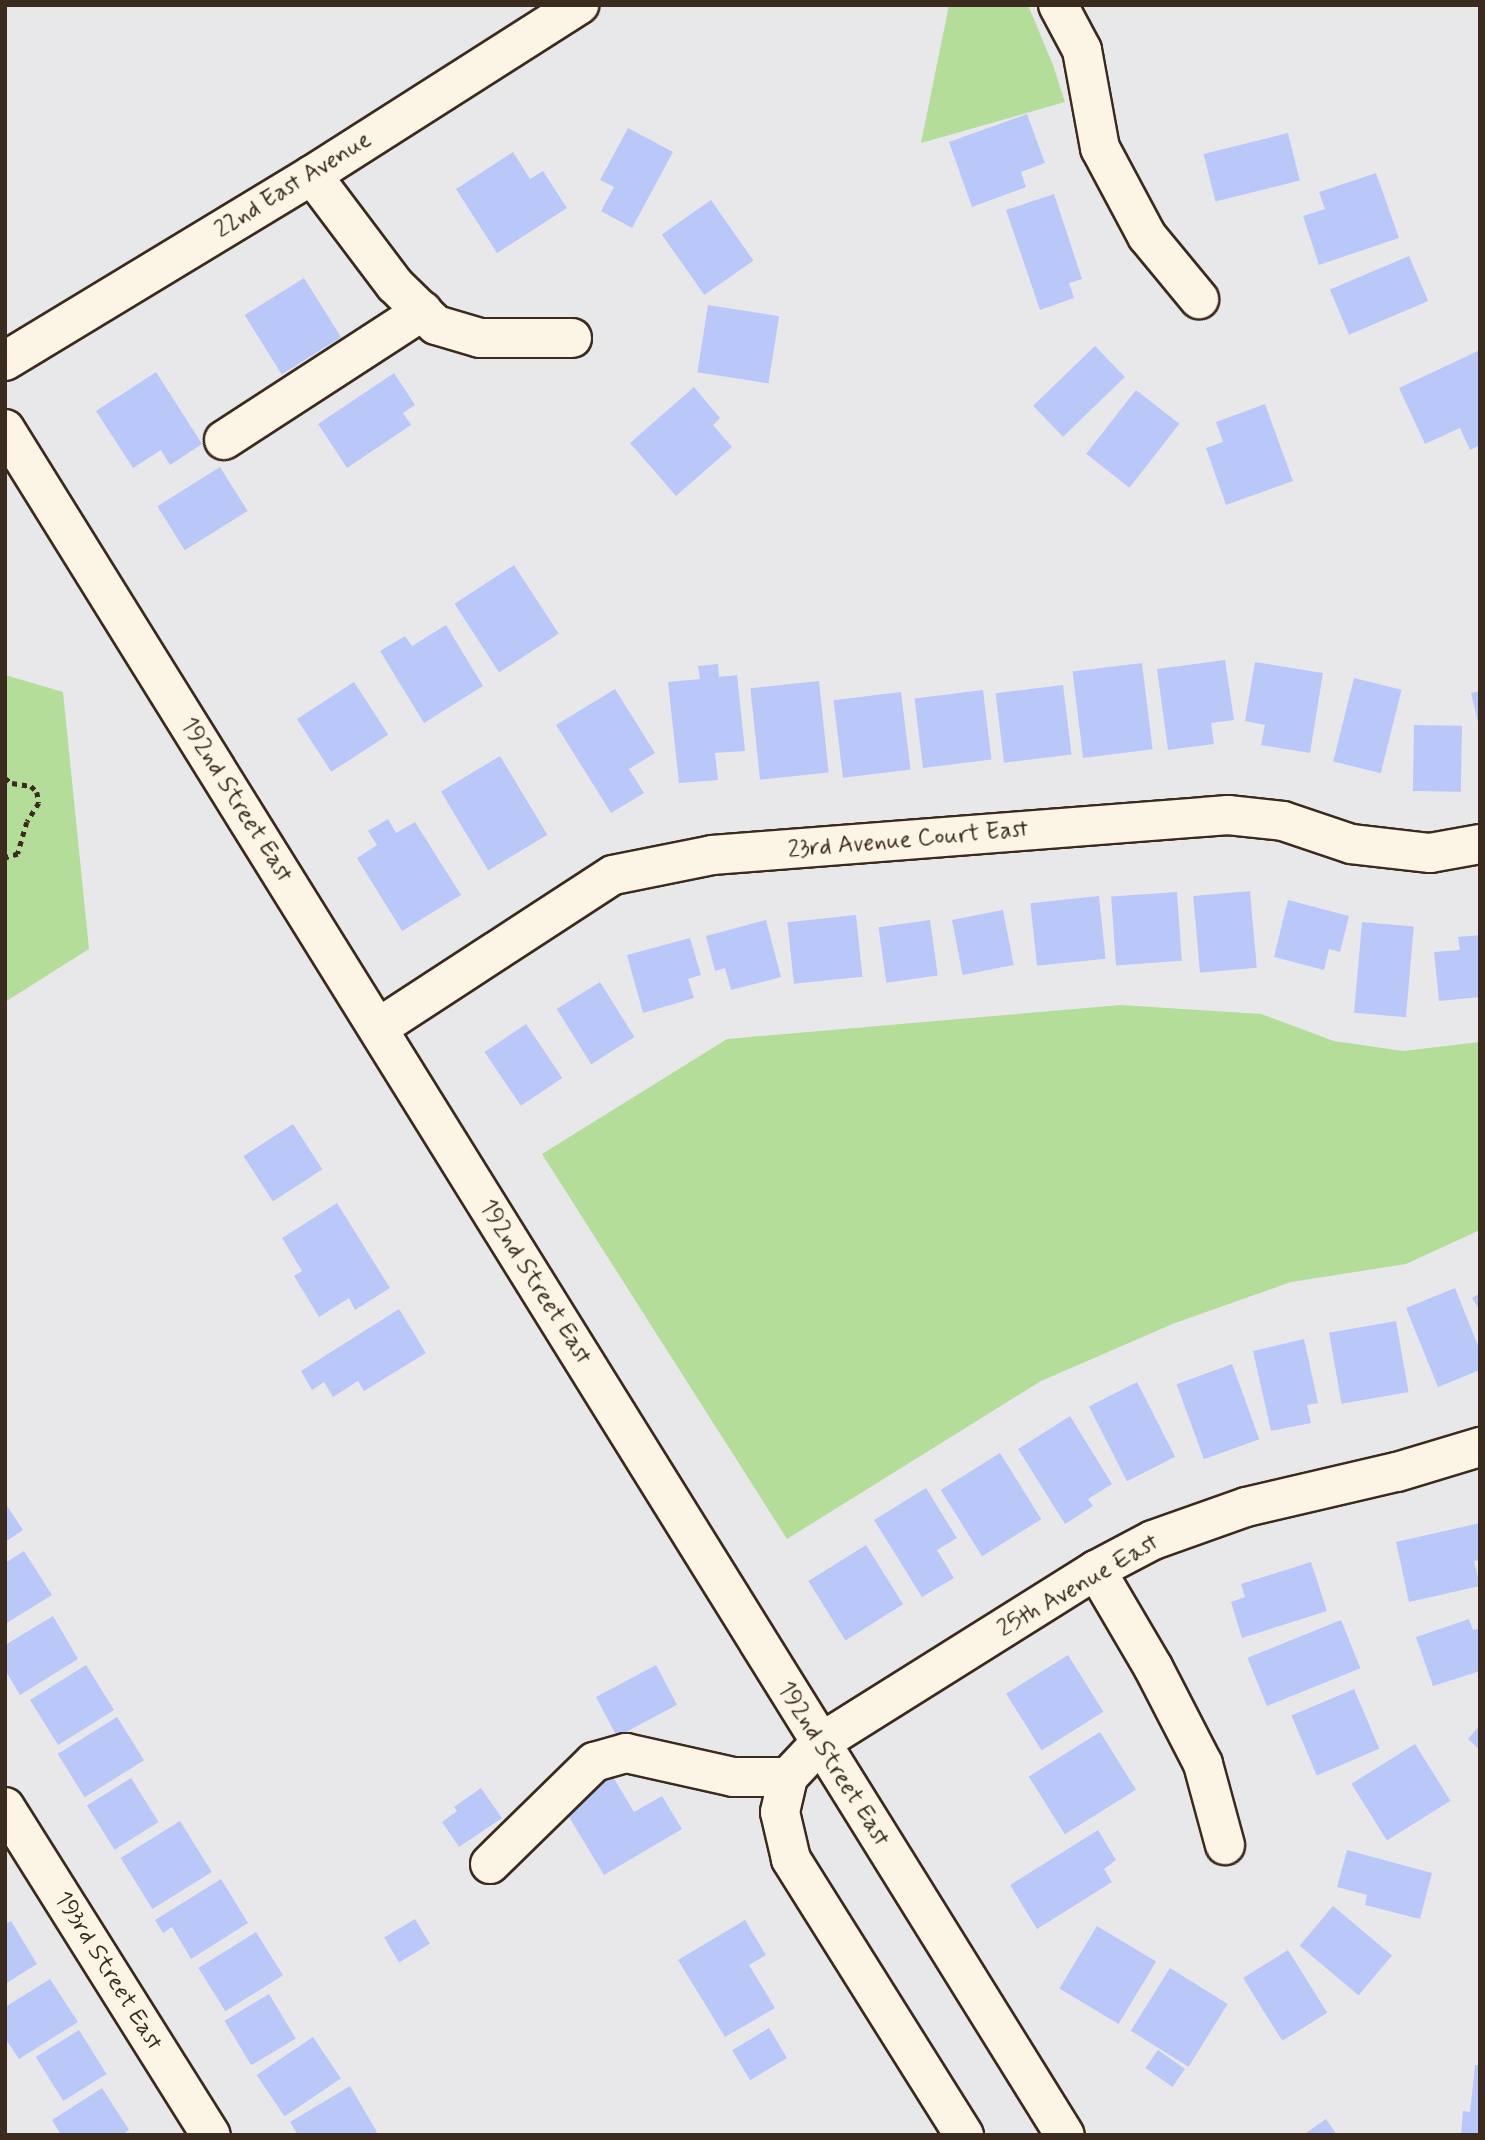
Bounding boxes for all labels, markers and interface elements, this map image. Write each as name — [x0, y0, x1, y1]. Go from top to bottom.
street label: 22nd East Avenue — [209, 125, 377, 245]
street label: 192nd Street East — [174, 713, 298, 887]
street label: 23rd Avenue Court East — [788, 815, 1028, 865]
street label: 192nd Street East — [473, 1195, 597, 1369]
street label: 25th Avenue East — [995, 1530, 1161, 1642]
street label: 192nd Street East — [771, 1677, 895, 1851]
street label: 193rd Street East — [48, 1887, 168, 2055]

